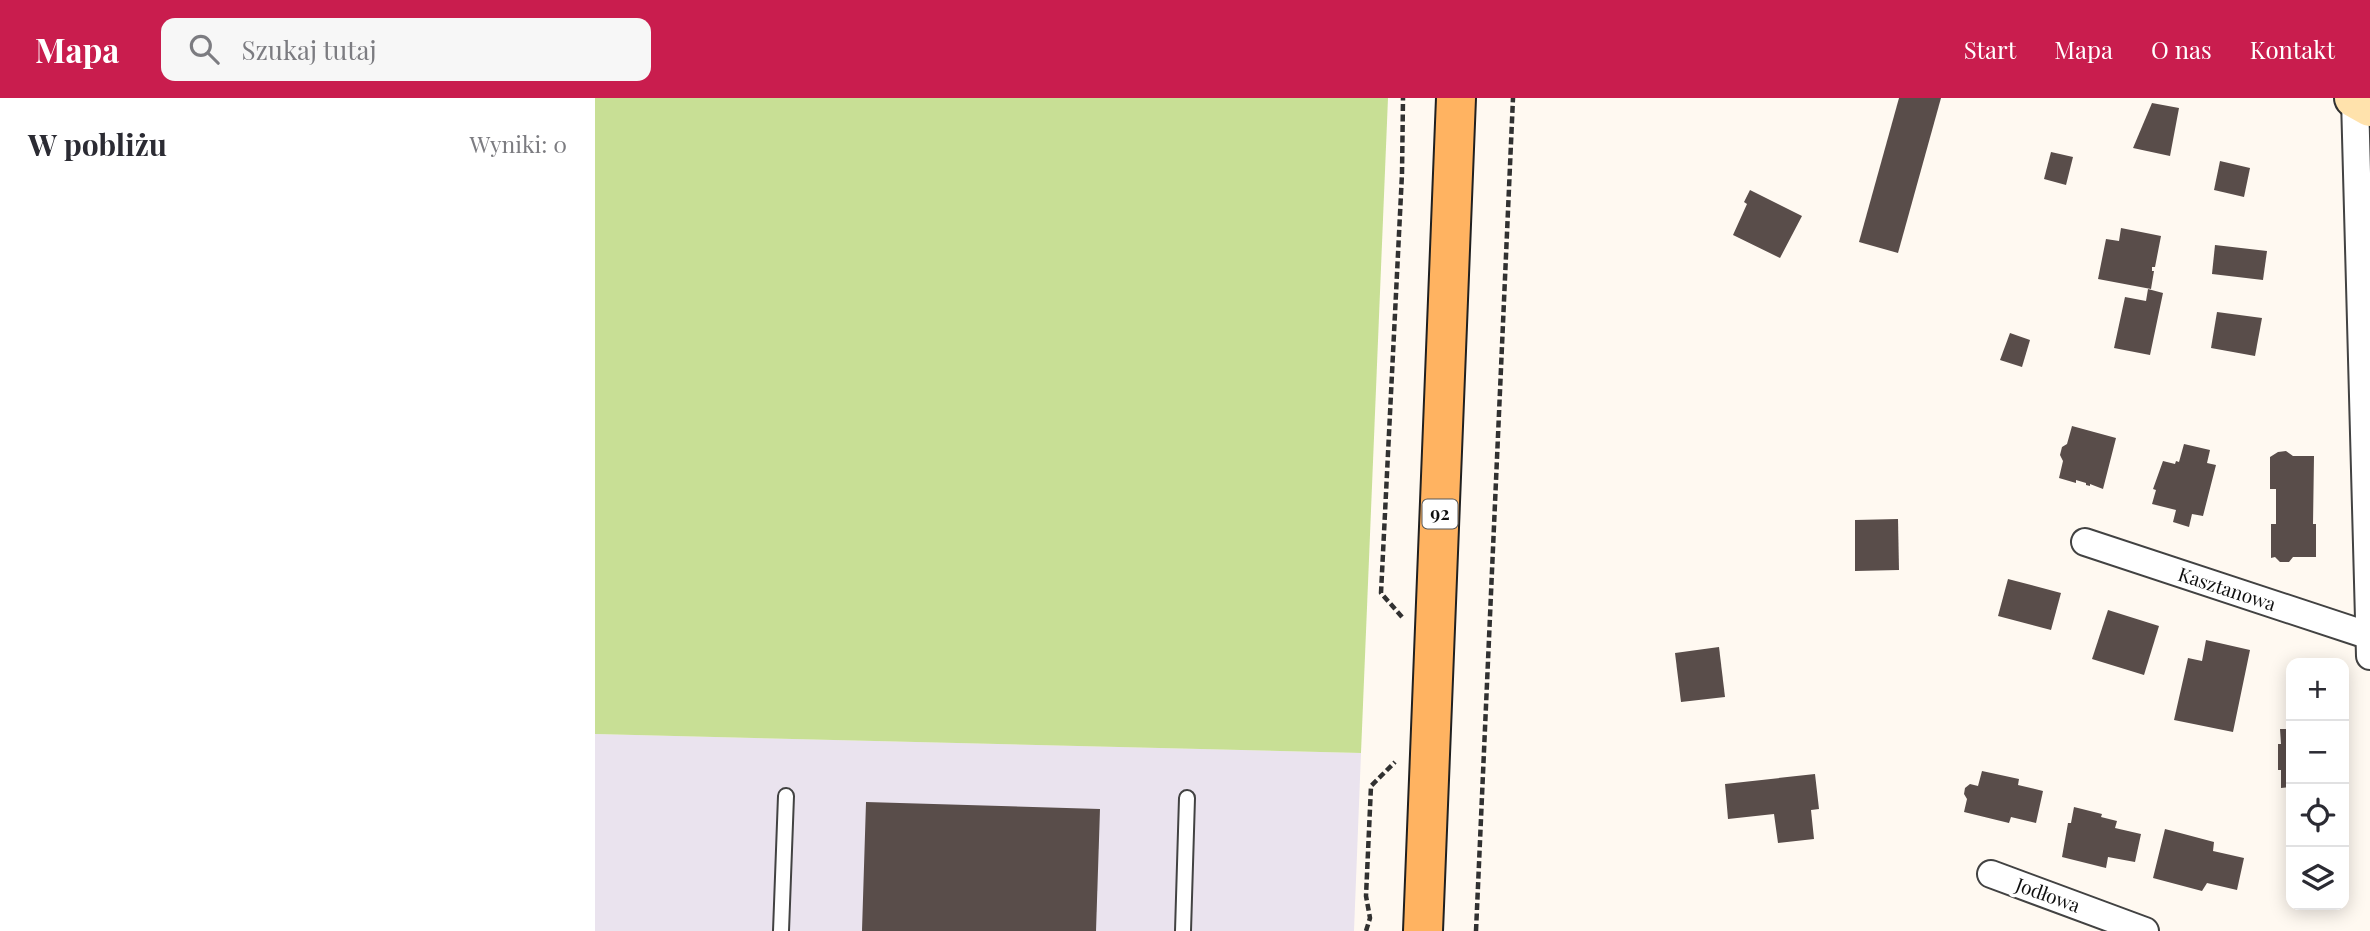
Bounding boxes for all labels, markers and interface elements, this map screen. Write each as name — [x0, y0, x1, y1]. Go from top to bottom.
search box — [161, 18, 651, 81]
text: Mapa — [35, 27, 119, 71]
icon: search — [185, 30, 223, 68]
text: Szukaj tutaj — [241, 32, 376, 67]
text: Start — [1964, 33, 2016, 65]
text: Mapa — [2054, 33, 2113, 65]
text: O nas — [2151, 33, 2212, 65]
text: Kontakt — [2250, 33, 2335, 65]
text: W pobliżu — [28, 124, 167, 164]
text: Wyniki: 0 — [470, 128, 567, 159]
road number: 92 — [1423, 500, 1457, 528]
street label: Kasztanowa — [2175, 560, 2280, 616]
map controls — [2286, 658, 2349, 910]
button: + — [2286, 658, 2349, 721]
button: − — [2286, 721, 2349, 784]
button: locate — [2286, 784, 2349, 847]
button: layers — [2286, 847, 2349, 910]
street label: Jodłowa — [2012, 870, 2085, 918]

